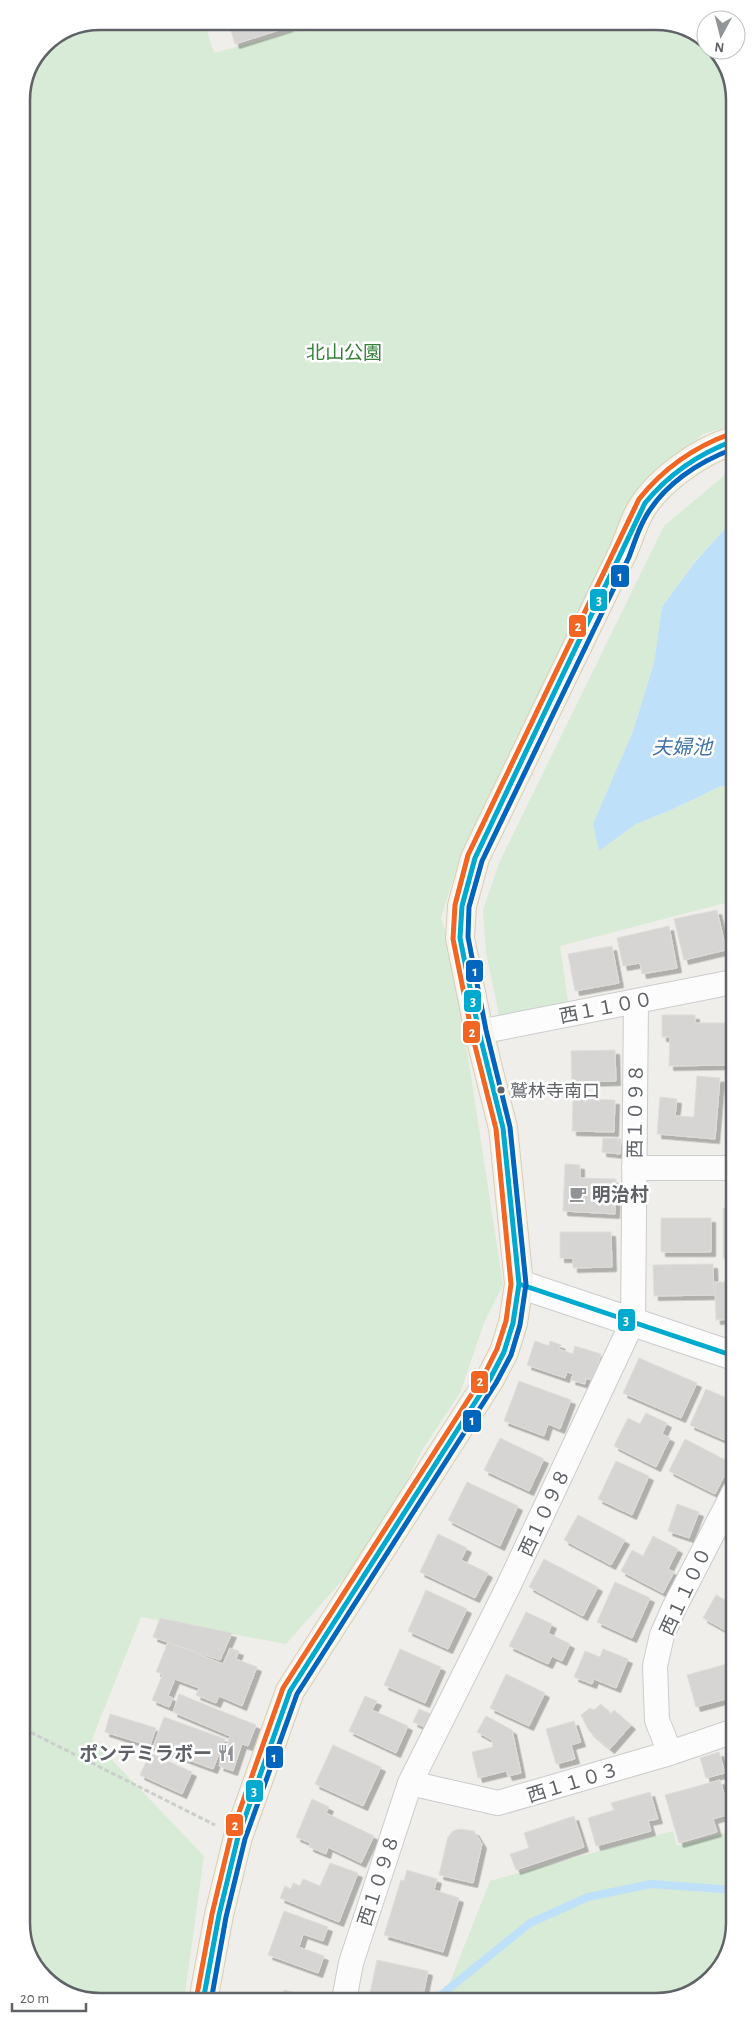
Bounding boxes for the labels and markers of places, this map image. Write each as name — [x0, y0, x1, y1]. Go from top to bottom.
place label: 鷲林寺南口 — [510, 1081, 600, 1101]
marker: 鷲林寺南口 — [496, 1085, 506, 1095]
cafe icon: 明治村 — [568, 1184, 588, 1204]
place label: 明治村 — [592, 1184, 649, 1205]
restaurant icon: ポンテミラボー — [216, 1743, 236, 1763]
place label: ポンテミラボー — [79, 1744, 212, 1764]

